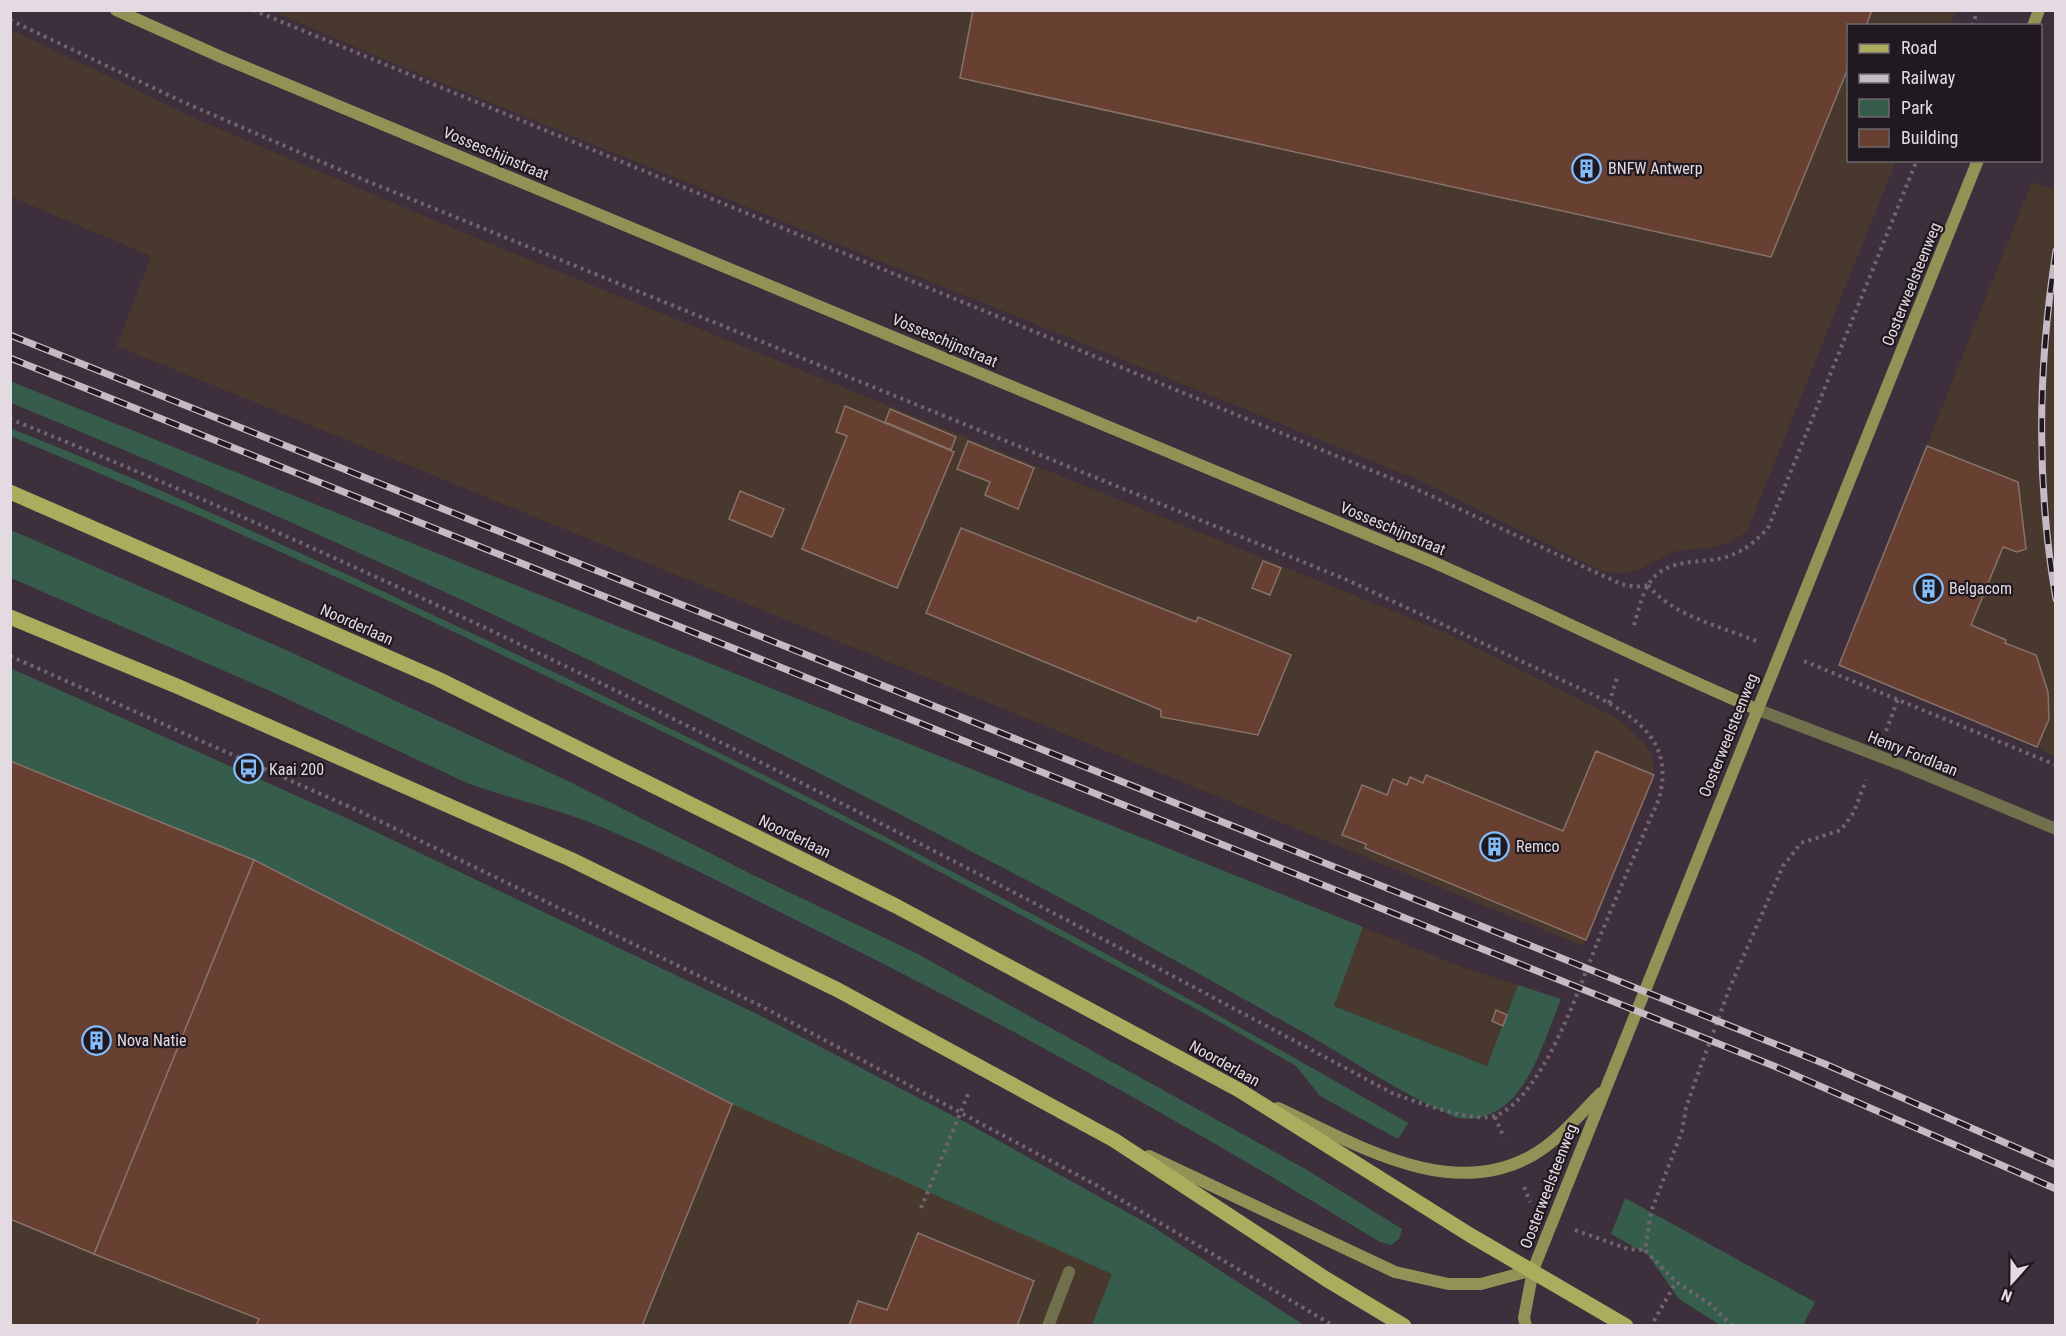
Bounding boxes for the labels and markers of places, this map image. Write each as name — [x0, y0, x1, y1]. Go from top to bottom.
building icon: BNFW Antwerp — [1571, 152, 1603, 184]
place label: BNFW Antwerp — [1608, 159, 1703, 178]
building icon: Belgacom — [1912, 572, 1944, 604]
place label: Belgacom — [1949, 579, 2012, 598]
bus stop icon: Kaai 200 — [232, 753, 264, 785]
place label: Kaai 200 — [269, 760, 324, 779]
building icon: Remco — [1479, 830, 1511, 862]
place label: Remco — [1516, 837, 1559, 856]
building icon: Nova Natie — [80, 1024, 112, 1056]
place label: Nova Natie — [117, 1031, 186, 1050]

